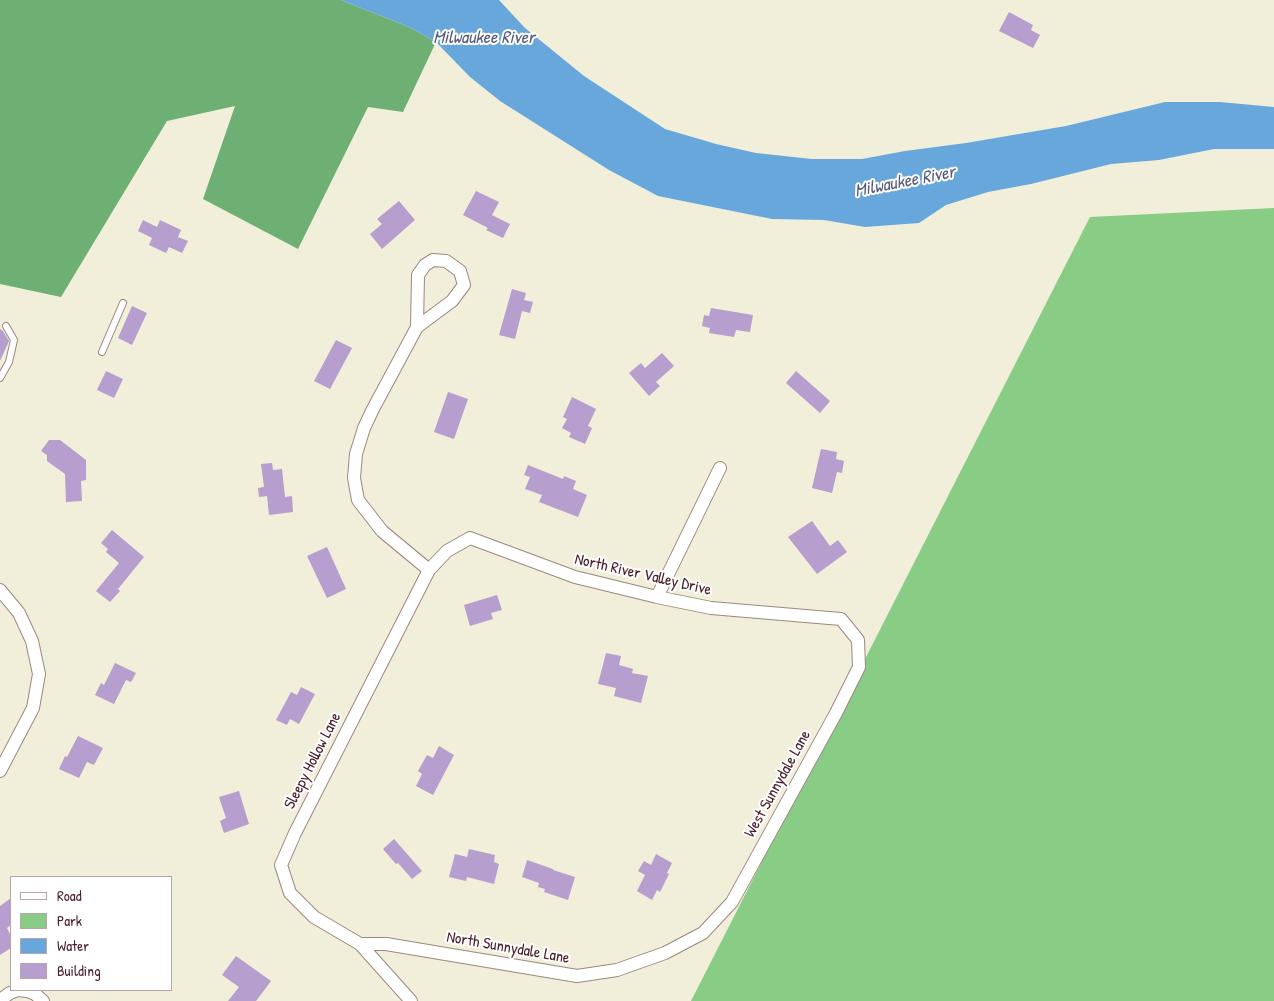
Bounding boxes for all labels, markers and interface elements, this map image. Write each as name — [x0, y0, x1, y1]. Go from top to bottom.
water label: Milwaukee River — [433, 27, 535, 49]
water label: Milwaukee River — [853, 162, 957, 202]
street label: North River Valley Drive — [573, 550, 713, 600]
street label: Sleepy Hollow Lane — [280, 709, 346, 813]
street label: West Sunnydale Lane — [741, 727, 815, 841]
legend — [10, 876, 172, 991]
text: Road — [57, 885, 82, 906]
text: Park — [57, 910, 82, 931]
street label: North Sunnydale Lane — [445, 928, 571, 968]
text: Water — [57, 935, 89, 956]
text: Building — [57, 960, 101, 981]

